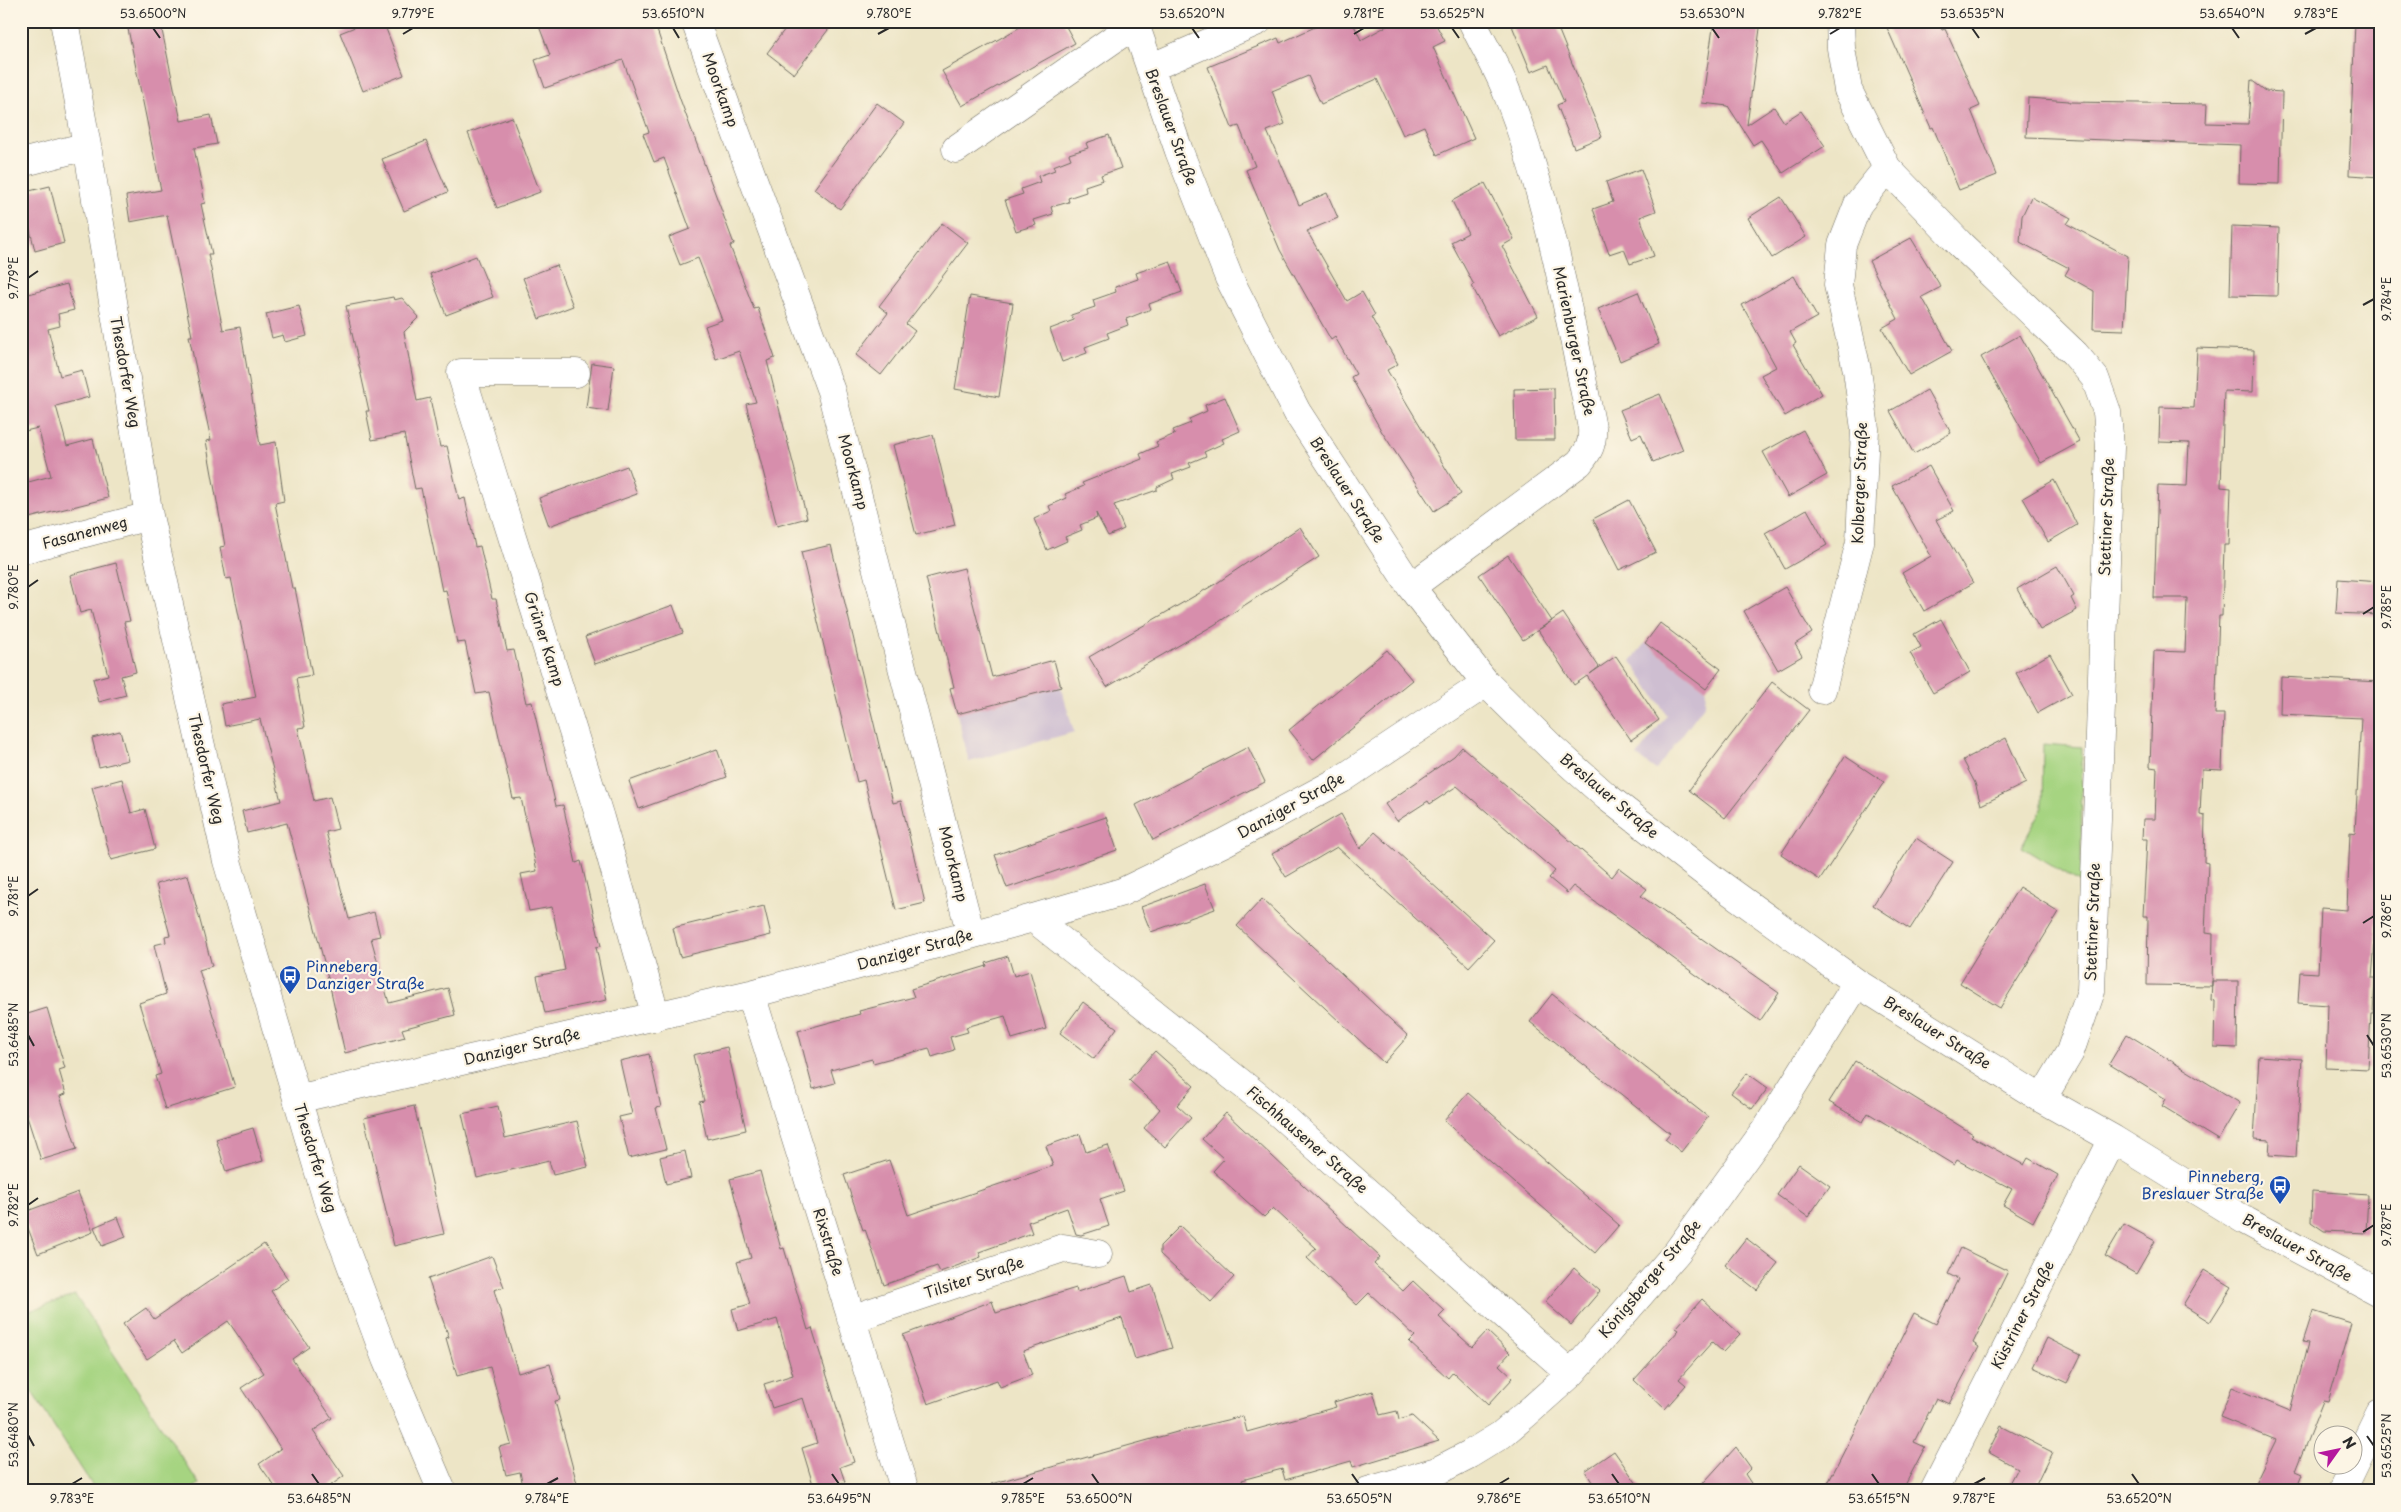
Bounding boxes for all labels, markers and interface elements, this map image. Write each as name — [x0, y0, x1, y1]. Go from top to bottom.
text: 53.6500°N — [120, 4, 186, 22]
text: 9.779°E — [392, 4, 434, 22]
text: 53.6510°N — [641, 4, 705, 22]
text: 9.780°E — [866, 4, 912, 22]
text: 53.6520°N — [1159, 4, 1225, 22]
text: 9.781°E — [1343, 4, 1385, 22]
text: 53.6525°N — [1419, 4, 1485, 22]
text: 53.6530°N — [1679, 4, 1745, 22]
text: 9.782°E — [1818, 4, 1862, 22]
text: 53.6535°N — [1940, 4, 2004, 22]
text: 53.6540°N — [2199, 4, 2265, 22]
text: 9.783°E — [2294, 4, 2338, 22]
street label: Moorkamp — [697, 49, 746, 130]
street label: Breslauer Straße — [1141, 65, 1204, 188]
text: 9.779°E — [4, 257, 22, 299]
street label: Marienburger Straße — [1548, 264, 1602, 417]
text: 9.784°E — [2377, 277, 2395, 321]
street label: Thesdorfer Weg — [105, 314, 148, 429]
street label: Kolberger Straße — [1845, 422, 1872, 544]
street label: Moorkamp — [833, 431, 876, 512]
street label: Breslauer Straße — [1305, 431, 1391, 547]
street label: Stettiner Straße — [2092, 457, 2119, 576]
street label: Fasanenweg — [39, 509, 130, 554]
text: 9.780°E — [4, 564, 22, 610]
text: 9.785°E — [2377, 585, 2395, 629]
street label: Grüner Kamp — [519, 588, 572, 689]
street label: Thesdorfer Weg — [184, 711, 231, 826]
street label: Breslauer Straße — [1556, 747, 1664, 843]
street label: Danziger Straße — [1233, 766, 1348, 843]
street label: Moorkamp — [934, 823, 975, 904]
street label: Stettiner Straße — [2078, 862, 2105, 981]
text: 9.781°E — [4, 875, 22, 917]
text: 9.786°E — [2377, 894, 2395, 938]
street label: Danziger Straße — [854, 922, 975, 975]
place label: Pinneberg, Danziger Straße — [306, 954, 425, 994]
bus stop icon: Pinneberg, Danziger Straße — [278, 964, 302, 995]
street label: Breslauer Straße — [1880, 989, 1996, 1074]
text: 53.6485°N — [4, 1003, 22, 1067]
text: 53.6530°N — [2377, 1013, 2395, 1079]
street label: Danziger Straße — [461, 1021, 582, 1070]
street label: Fischhausener Straße — [1242, 1079, 1374, 1198]
street label: Thesdorfer Weg — [289, 1100, 344, 1215]
place label: Pinneberg, Breslauer Straße — [2141, 1164, 2264, 1204]
bus stop icon: Pinneberg, Breslauer Straße — [2268, 1174, 2292, 1205]
text: 9.782°E — [4, 1183, 22, 1227]
text: 9.787°E — [2377, 1203, 2395, 1247]
street label: Rixstraße — [808, 1205, 851, 1278]
street label: Breslauer Straße — [2238, 1207, 2357, 1287]
street label: Königsberger Straße — [1592, 1214, 1705, 1342]
street label: Tilsiter Straße — [921, 1250, 1026, 1304]
street label: Küstriner Straße — [1984, 1256, 2059, 1373]
text: 53.6480°N — [4, 1402, 22, 1468]
text: 53.6525°N — [2377, 1413, 2395, 1479]
north arrow — [2314, 1424, 2364, 1474]
text: N — [2337, 1432, 2361, 1453]
text: 9.783°E — [50, 1489, 94, 1507]
text: 53.6485°N — [287, 1489, 351, 1507]
text: 9.784°E — [525, 1489, 569, 1507]
text: 53.6495°N — [807, 1489, 871, 1507]
text: 9.785°E — [1001, 1489, 1045, 1507]
text: 53.6500°N — [1066, 1489, 1132, 1507]
text: 53.6505°N — [1326, 1489, 1392, 1507]
text: 9.786°E — [1477, 1489, 1521, 1507]
text: 53.6510°N — [1587, 1489, 1651, 1507]
text: 53.6515°N — [1848, 1489, 1910, 1507]
text: 9.787°E — [1952, 1489, 1996, 1507]
text: 53.6520°N — [2106, 1489, 2172, 1507]

